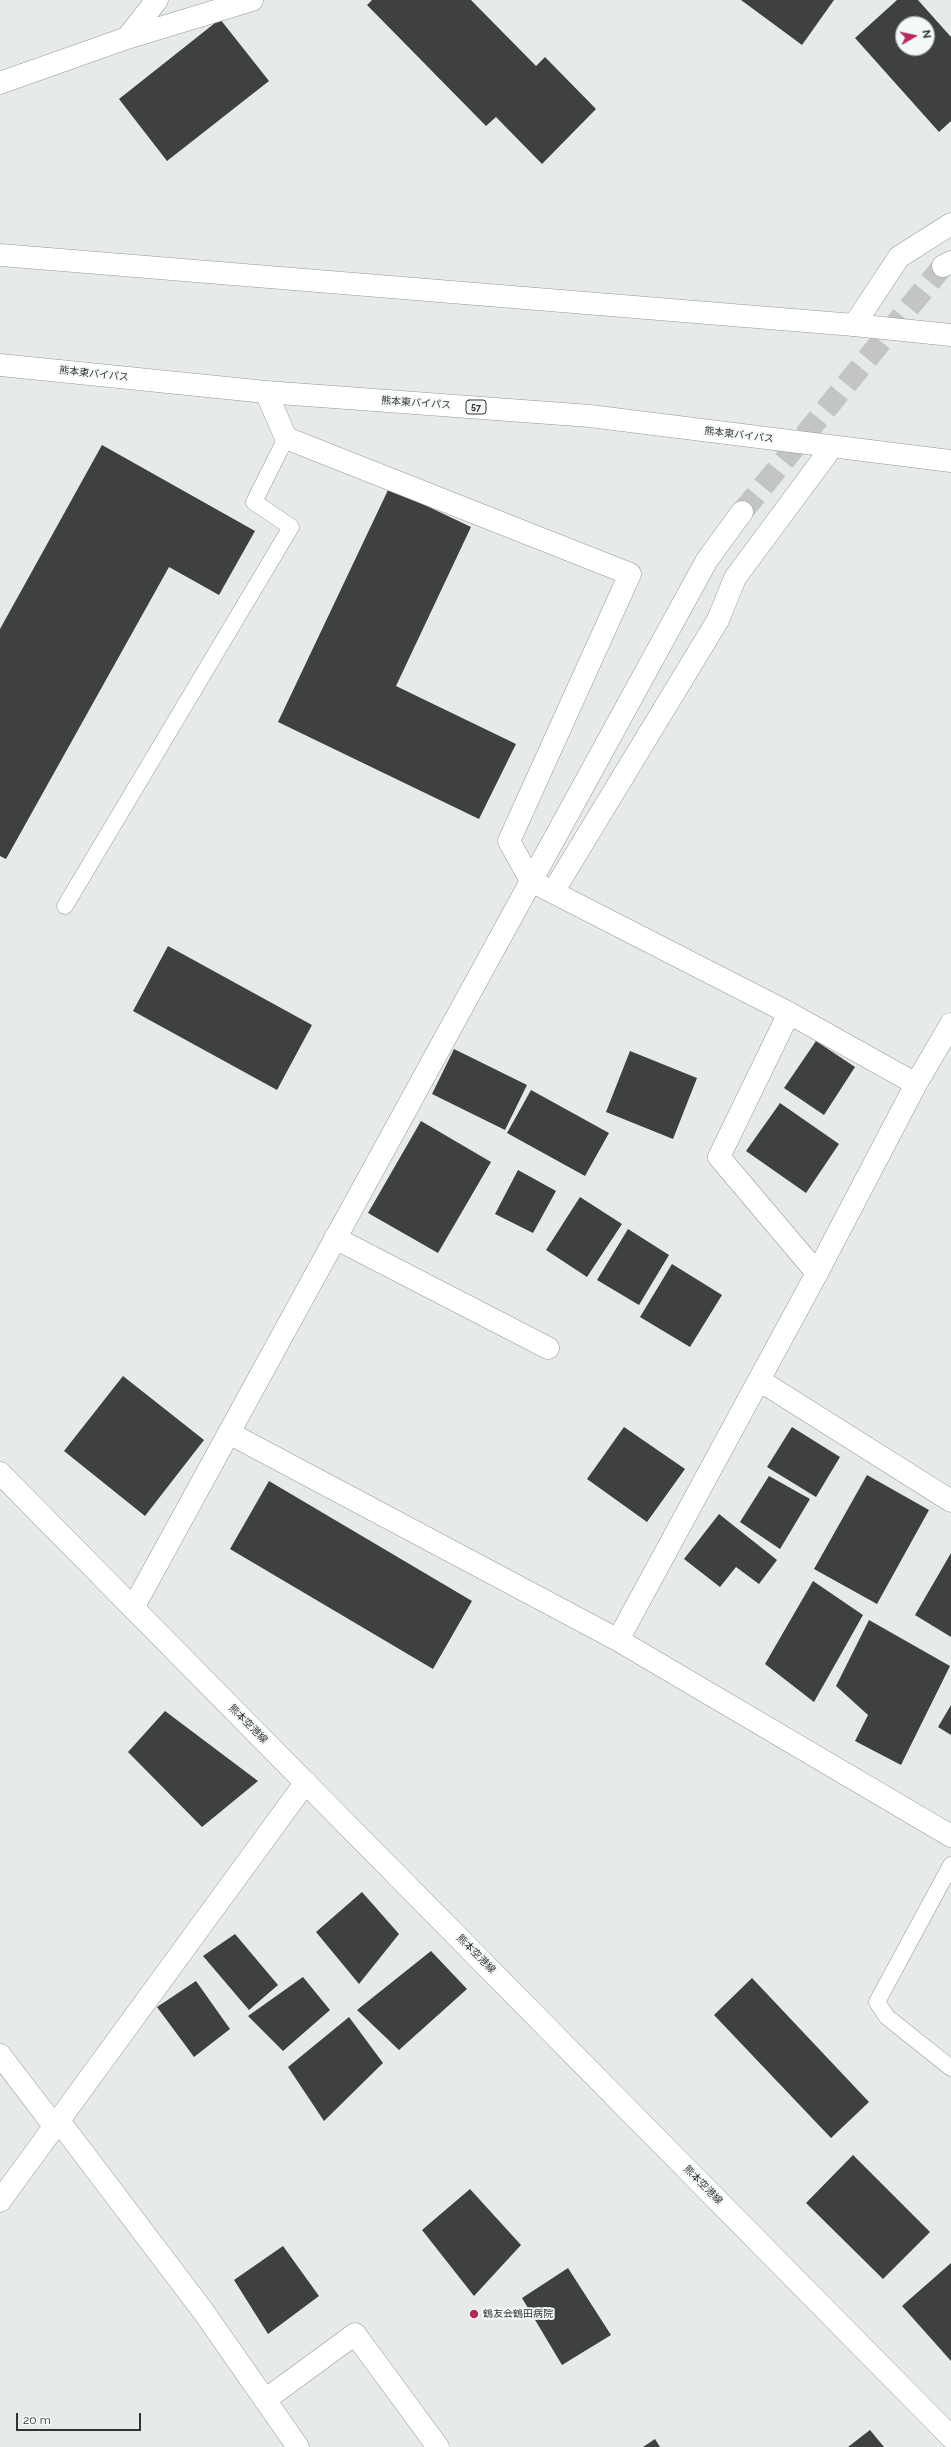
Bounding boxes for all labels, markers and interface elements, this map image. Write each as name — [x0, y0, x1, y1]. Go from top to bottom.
north arrow — [895, 16, 935, 56]
text: N — [919, 29, 933, 39]
street label: 熊本東バイパス — [59, 364, 129, 384]
street label: 熊本東バイパス — [381, 395, 451, 411]
road number: 57 — [466, 400, 486, 414]
street label: 熊本東バイパス — [704, 425, 774, 445]
street label: 熊本空港線 — [226, 1702, 270, 1746]
street label: 熊本空港線 — [454, 1932, 498, 1976]
street label: 熊本空港線 — [681, 2163, 725, 2207]
marker: 鶴友会鶴田病院 — [468, 2308, 480, 2320]
place label: 鶴友会鶴田病院 — [483, 2308, 553, 2320]
scale bar — [18, 2405, 143, 2431]
text: 20 m — [23, 2413, 51, 2427]

